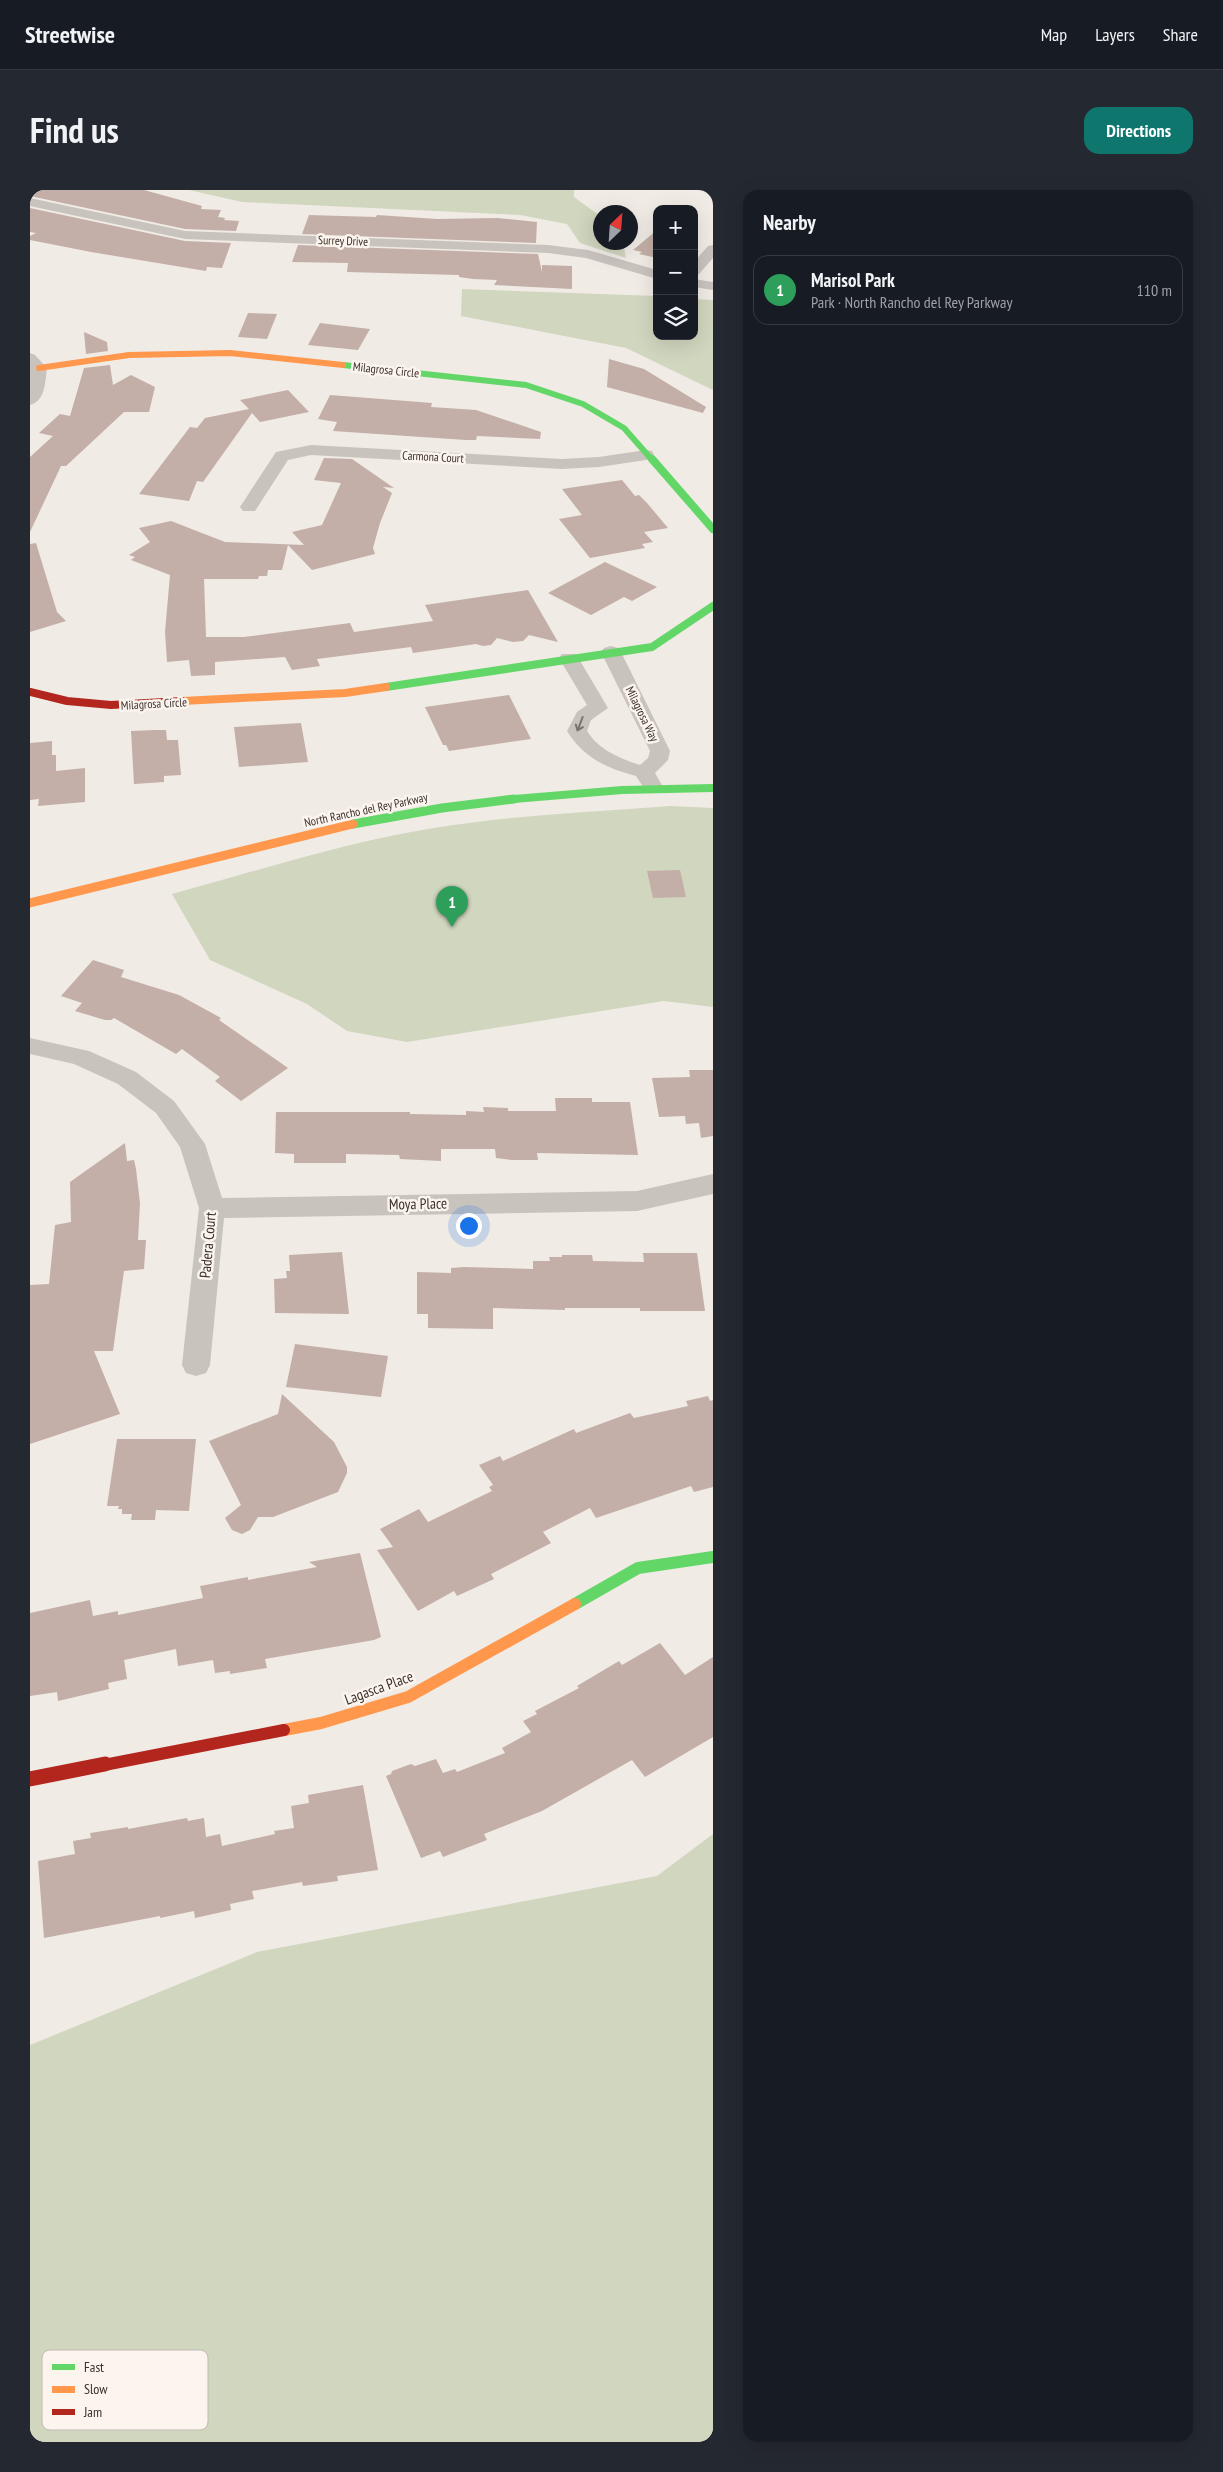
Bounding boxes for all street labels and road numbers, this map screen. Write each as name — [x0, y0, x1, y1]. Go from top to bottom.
street label: Surrey Drive — [318, 232, 368, 249]
street label: Milagrosa Circle — [352, 359, 420, 380]
street label: Carmona Court — [402, 447, 465, 466]
street label: Milagrosa Way — [623, 684, 662, 744]
street label: Milagrosa Circle — [120, 694, 188, 713]
street label: North Rancho del Rey Parkway — [303, 789, 430, 830]
street label: Moya Place — [389, 1193, 447, 1214]
street label: Padera Court — [195, 1211, 220, 1279]
street label: Lagasca Place — [342, 1666, 416, 1709]

